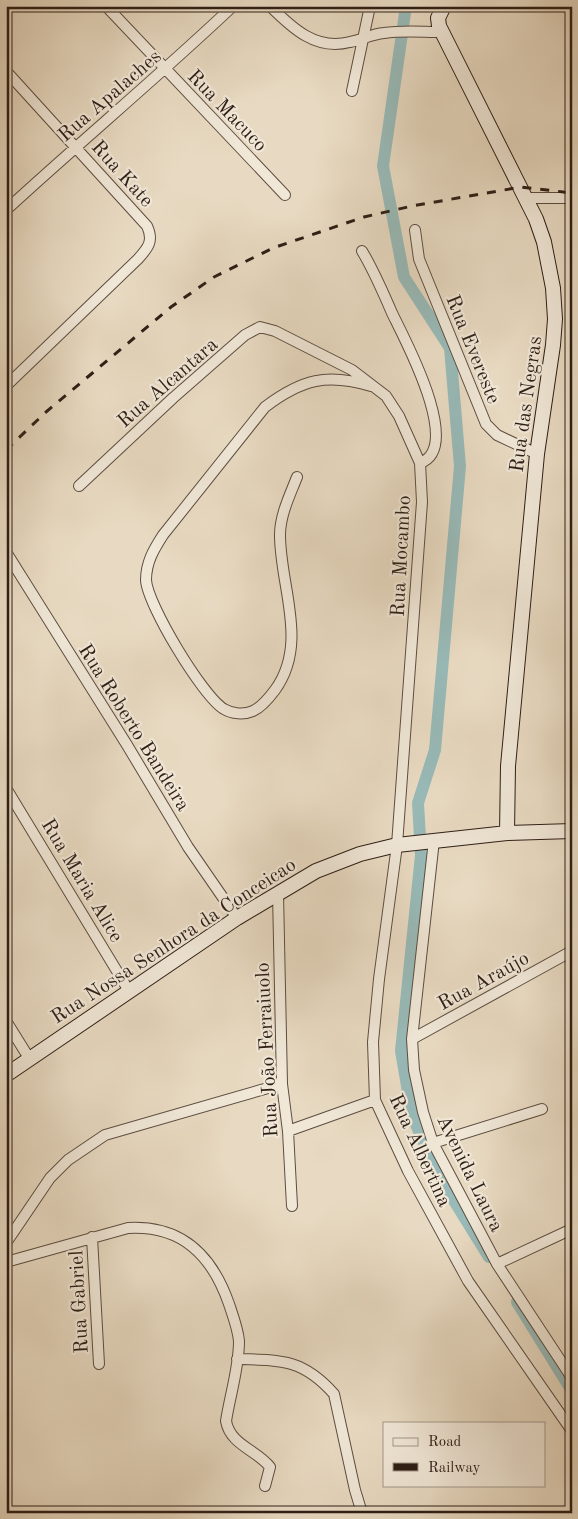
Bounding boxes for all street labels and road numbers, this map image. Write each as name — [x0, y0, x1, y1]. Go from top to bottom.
street label: Rua Apalaches — [55, 47, 165, 146]
street label: Rua Macuco — [183, 67, 270, 156]
street label: Rua Kate — [87, 137, 156, 211]
street label: Rua Evereste — [441, 293, 503, 407]
street label: Rua Alcantara — [114, 335, 222, 432]
street label: Rua das Negras — [508, 335, 546, 474]
street label: Rua Mocambo — [389, 495, 415, 617]
street label: Rua Roberto Bandeira — [74, 641, 193, 815]
street label: Rua Maria Alice — [37, 816, 126, 946]
street label: Rua Nossa Senhora da Conceicao — [48, 855, 300, 1028]
street label: Rua Araújo — [435, 949, 533, 1015]
street label: Rua João Ferraiuolo — [253, 962, 283, 1138]
street label: Rua Albertina — [384, 1091, 454, 1210]
street label: Avenida Laura — [432, 1112, 506, 1235]
street label: Rua Gabriel — [67, 1250, 93, 1354]

